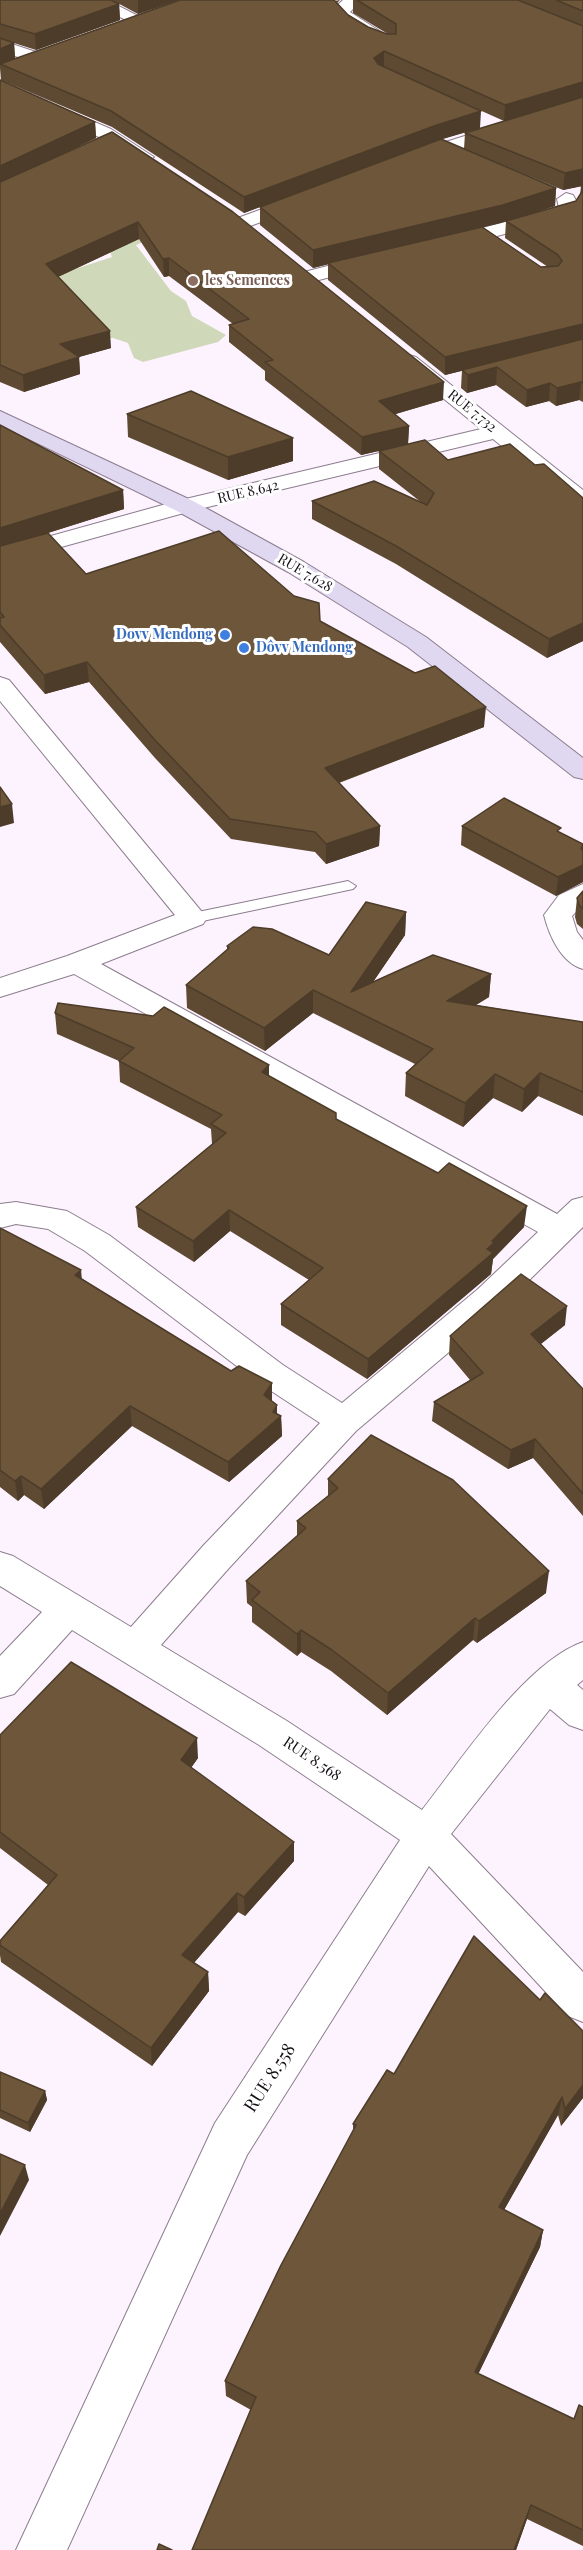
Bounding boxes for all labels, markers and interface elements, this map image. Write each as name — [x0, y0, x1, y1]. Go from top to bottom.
place label: les Semences — [205, 273, 290, 289]
marker: les Semences — [186, 274, 200, 288]
street label: RUE 7.732 — [444, 386, 500, 436]
street label: RUE 8.642 — [216, 477, 280, 507]
street label: RUE 7.628 — [275, 550, 335, 596]
place label: Dovv Mendong — [116, 627, 213, 643]
marker: Dovv Mendong — [218, 628, 232, 642]
place label: Dôvv Mendong — [256, 640, 353, 656]
marker: Dôvv Mendong — [237, 641, 251, 655]
street label: RUE 8.568 — [280, 1733, 344, 1785]
street label: RUE 8.558 — [240, 2040, 300, 2116]

